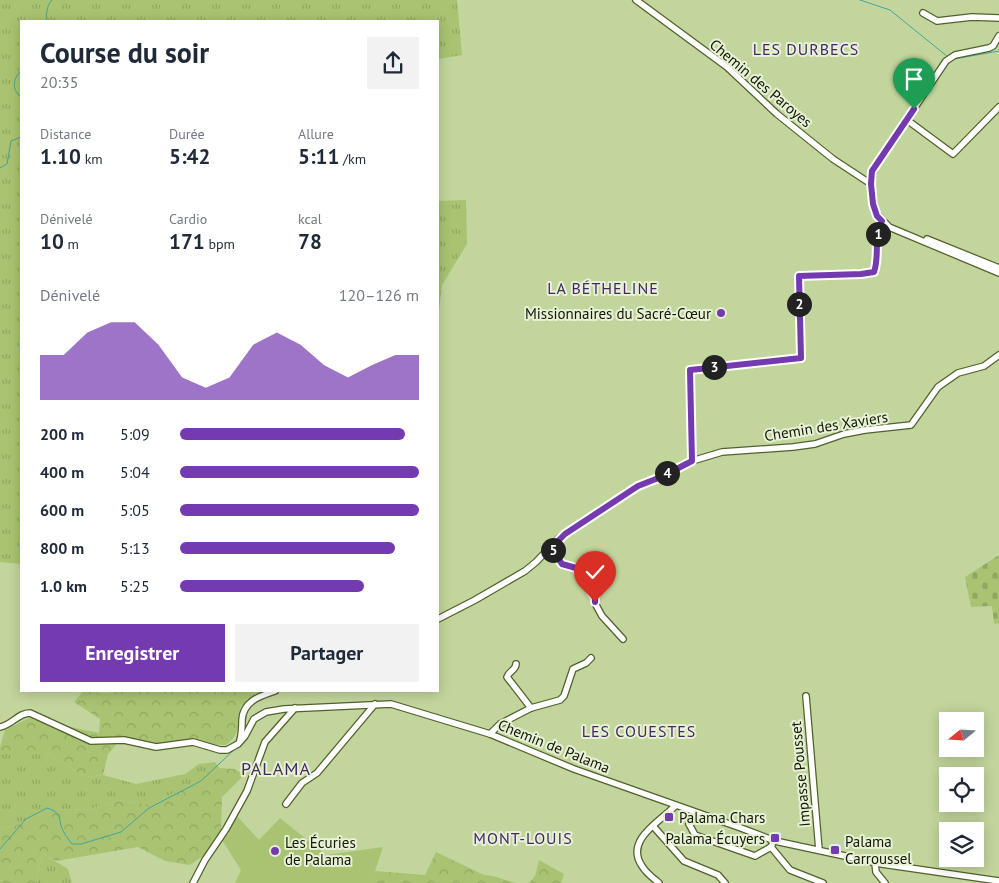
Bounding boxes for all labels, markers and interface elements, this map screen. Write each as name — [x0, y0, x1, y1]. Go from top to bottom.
text: Course du soir — [40, 34, 209, 71]
street label: Chemin des Paroyes — [706, 35, 816, 131]
button: share — [367, 37, 419, 89]
district label: LES DURBECS — [753, 39, 859, 59]
pin — [893, 58, 935, 109]
icon: arrive — [900, 65, 928, 93]
text: 20:35 — [40, 72, 78, 92]
text: Distance — [40, 125, 91, 143]
text: Durée — [169, 125, 205, 143]
text: Allure — [298, 125, 334, 143]
text: 1.10 — [40, 143, 81, 170]
text: 5:42 — [169, 143, 210, 170]
text: 5:11 — [298, 143, 339, 170]
text: km — [81, 150, 103, 168]
text: /km — [339, 150, 366, 168]
text: Dénivelé — [40, 210, 93, 228]
text: Cardio — [169, 210, 207, 228]
text: kcal — [298, 210, 322, 228]
pin: 1 — [866, 222, 890, 246]
text: 1 — [875, 225, 882, 243]
text: 10 — [40, 228, 64, 255]
text: 171 — [169, 228, 205, 255]
text: 78 — [298, 228, 322, 255]
text: m — [64, 235, 79, 253]
text: bpm — [205, 235, 235, 253]
district label: LA BÉTHELINE — [547, 278, 659, 298]
text: Dénivelé — [40, 285, 100, 305]
text: 120–126 m — [339, 285, 419, 305]
pin: 2 — [786, 292, 812, 316]
text: 2 — [796, 295, 803, 313]
place label: Missionnaires du Sacré-Cœur — [525, 304, 711, 323]
marker: Missionnaires du Sacré-Cœur — [715, 307, 727, 319]
pin: 3 — [702, 354, 726, 380]
text: 3 — [711, 358, 718, 376]
street label: Chemin des Xaviers — [763, 407, 889, 445]
text: 200 m — [40, 424, 84, 444]
text: 5:09 — [120, 424, 150, 444]
pin: 4 — [654, 460, 680, 486]
text: 400 m — [40, 462, 84, 482]
text: 5:04 — [120, 462, 150, 482]
text: 4 — [664, 464, 671, 482]
text: 600 m — [40, 500, 84, 520]
text: 5:05 — [120, 500, 150, 520]
text: 800 m — [40, 538, 84, 558]
text: 5:13 — [120, 538, 150, 558]
pin: 5 — [540, 538, 566, 562]
text: 5 — [550, 541, 557, 559]
pin — [574, 551, 616, 602]
icon: check — [581, 558, 609, 586]
text: 1.0 km — [40, 576, 87, 596]
text: 5:25 — [120, 576, 150, 596]
button: Enregistrer — [40, 624, 225, 682]
button: Partager — [235, 624, 419, 682]
north arrow — [939, 712, 984, 758]
map controls — [939, 712, 984, 867]
street label: Chemin de Palama — [495, 715, 613, 777]
district label: LES COUESTES — [582, 721, 696, 741]
street label: Impasse Pousset — [786, 721, 814, 827]
district label: PALAMA — [241, 757, 311, 780]
button: locate — [939, 767, 984, 812]
place label: Palama Chars — [679, 808, 765, 827]
marker: Palama Chars — [663, 811, 675, 823]
button: layers — [939, 822, 984, 867]
district label: MONT-LOUIS — [473, 828, 573, 848]
place label: Palama Écuyers — [666, 829, 765, 848]
marker: Palama Écuyers — [769, 832, 781, 844]
place label: Palama Carroussel — [845, 832, 912, 868]
place label: Les Écuries de Palama — [285, 833, 356, 869]
marker: Palama Carroussel — [829, 844, 841, 856]
marker: Les Écuries de Palama — [269, 845, 281, 857]

